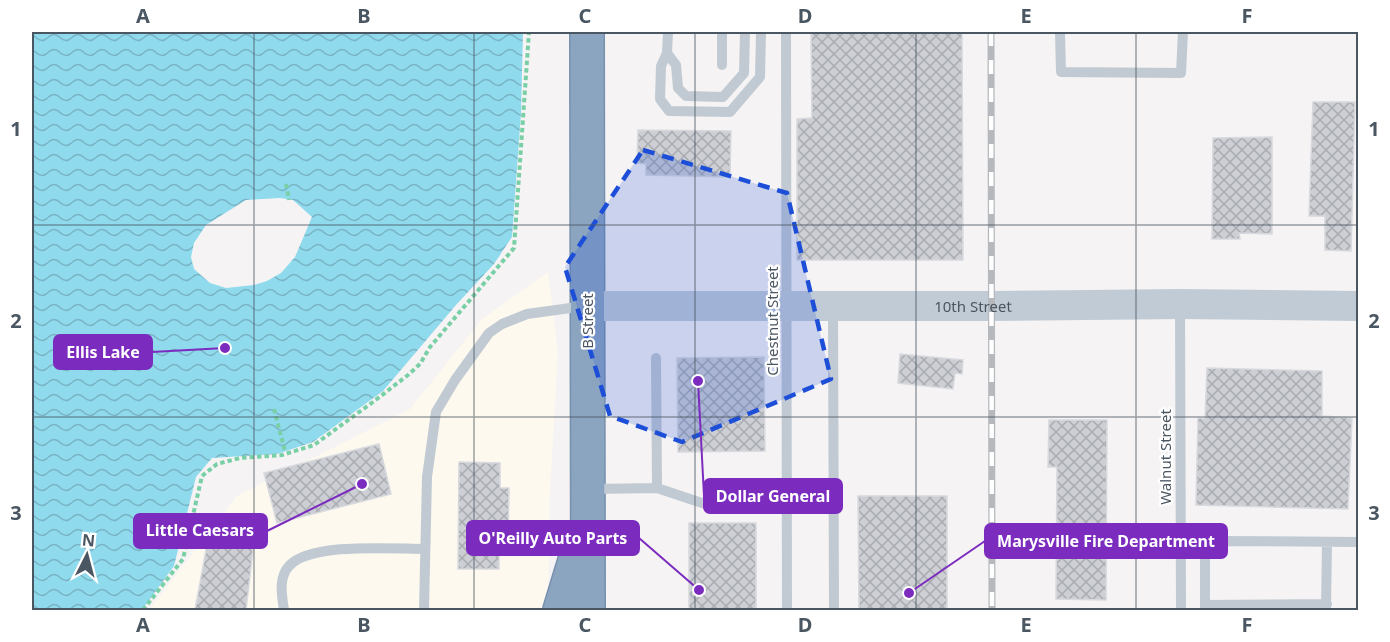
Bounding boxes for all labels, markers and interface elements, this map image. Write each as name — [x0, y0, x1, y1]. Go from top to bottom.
text: A — [136, 2, 150, 29]
text: B — [357, 2, 371, 29]
text: C — [579, 2, 592, 29]
text: D — [798, 2, 812, 29]
text: E — [1020, 2, 1032, 29]
text: F — [1242, 2, 1252, 29]
text: 1 — [10, 115, 22, 142]
text: 1 — [1368, 115, 1380, 142]
street label: Chestnut Street — [762, 266, 782, 376]
street label: B Street — [577, 293, 597, 349]
street label: 10th Street — [934, 296, 1013, 316]
text: 2 — [10, 307, 22, 334]
text: 2 — [1368, 307, 1380, 334]
callout: Ellis Lake — [54, 335, 152, 369]
text: Ellis Lake — [66, 341, 140, 363]
street label: Walnut Street — [1155, 409, 1175, 505]
callout: Dollar General — [704, 479, 842, 513]
text: Dollar General — [716, 485, 830, 507]
text: 3 — [10, 499, 22, 526]
text: 3 — [1368, 499, 1380, 526]
callout: Little Caesars — [134, 514, 267, 548]
text: Little Caesars — [146, 519, 254, 541]
callout: O'Reilly Auto Parts — [467, 521, 639, 555]
callout: Marysville Fire Department — [985, 524, 1227, 558]
north arrow — [57, 525, 117, 585]
text: O'Reilly Auto Parts — [479, 527, 627, 549]
text: N — [81, 528, 96, 552]
text: Marysville Fire Department — [997, 530, 1215, 552]
text: A — [136, 611, 150, 638]
text: B — [357, 611, 371, 638]
text: C — [579, 611, 592, 638]
text: D — [798, 611, 812, 638]
text: E — [1020, 611, 1032, 638]
text: F — [1242, 611, 1252, 638]

